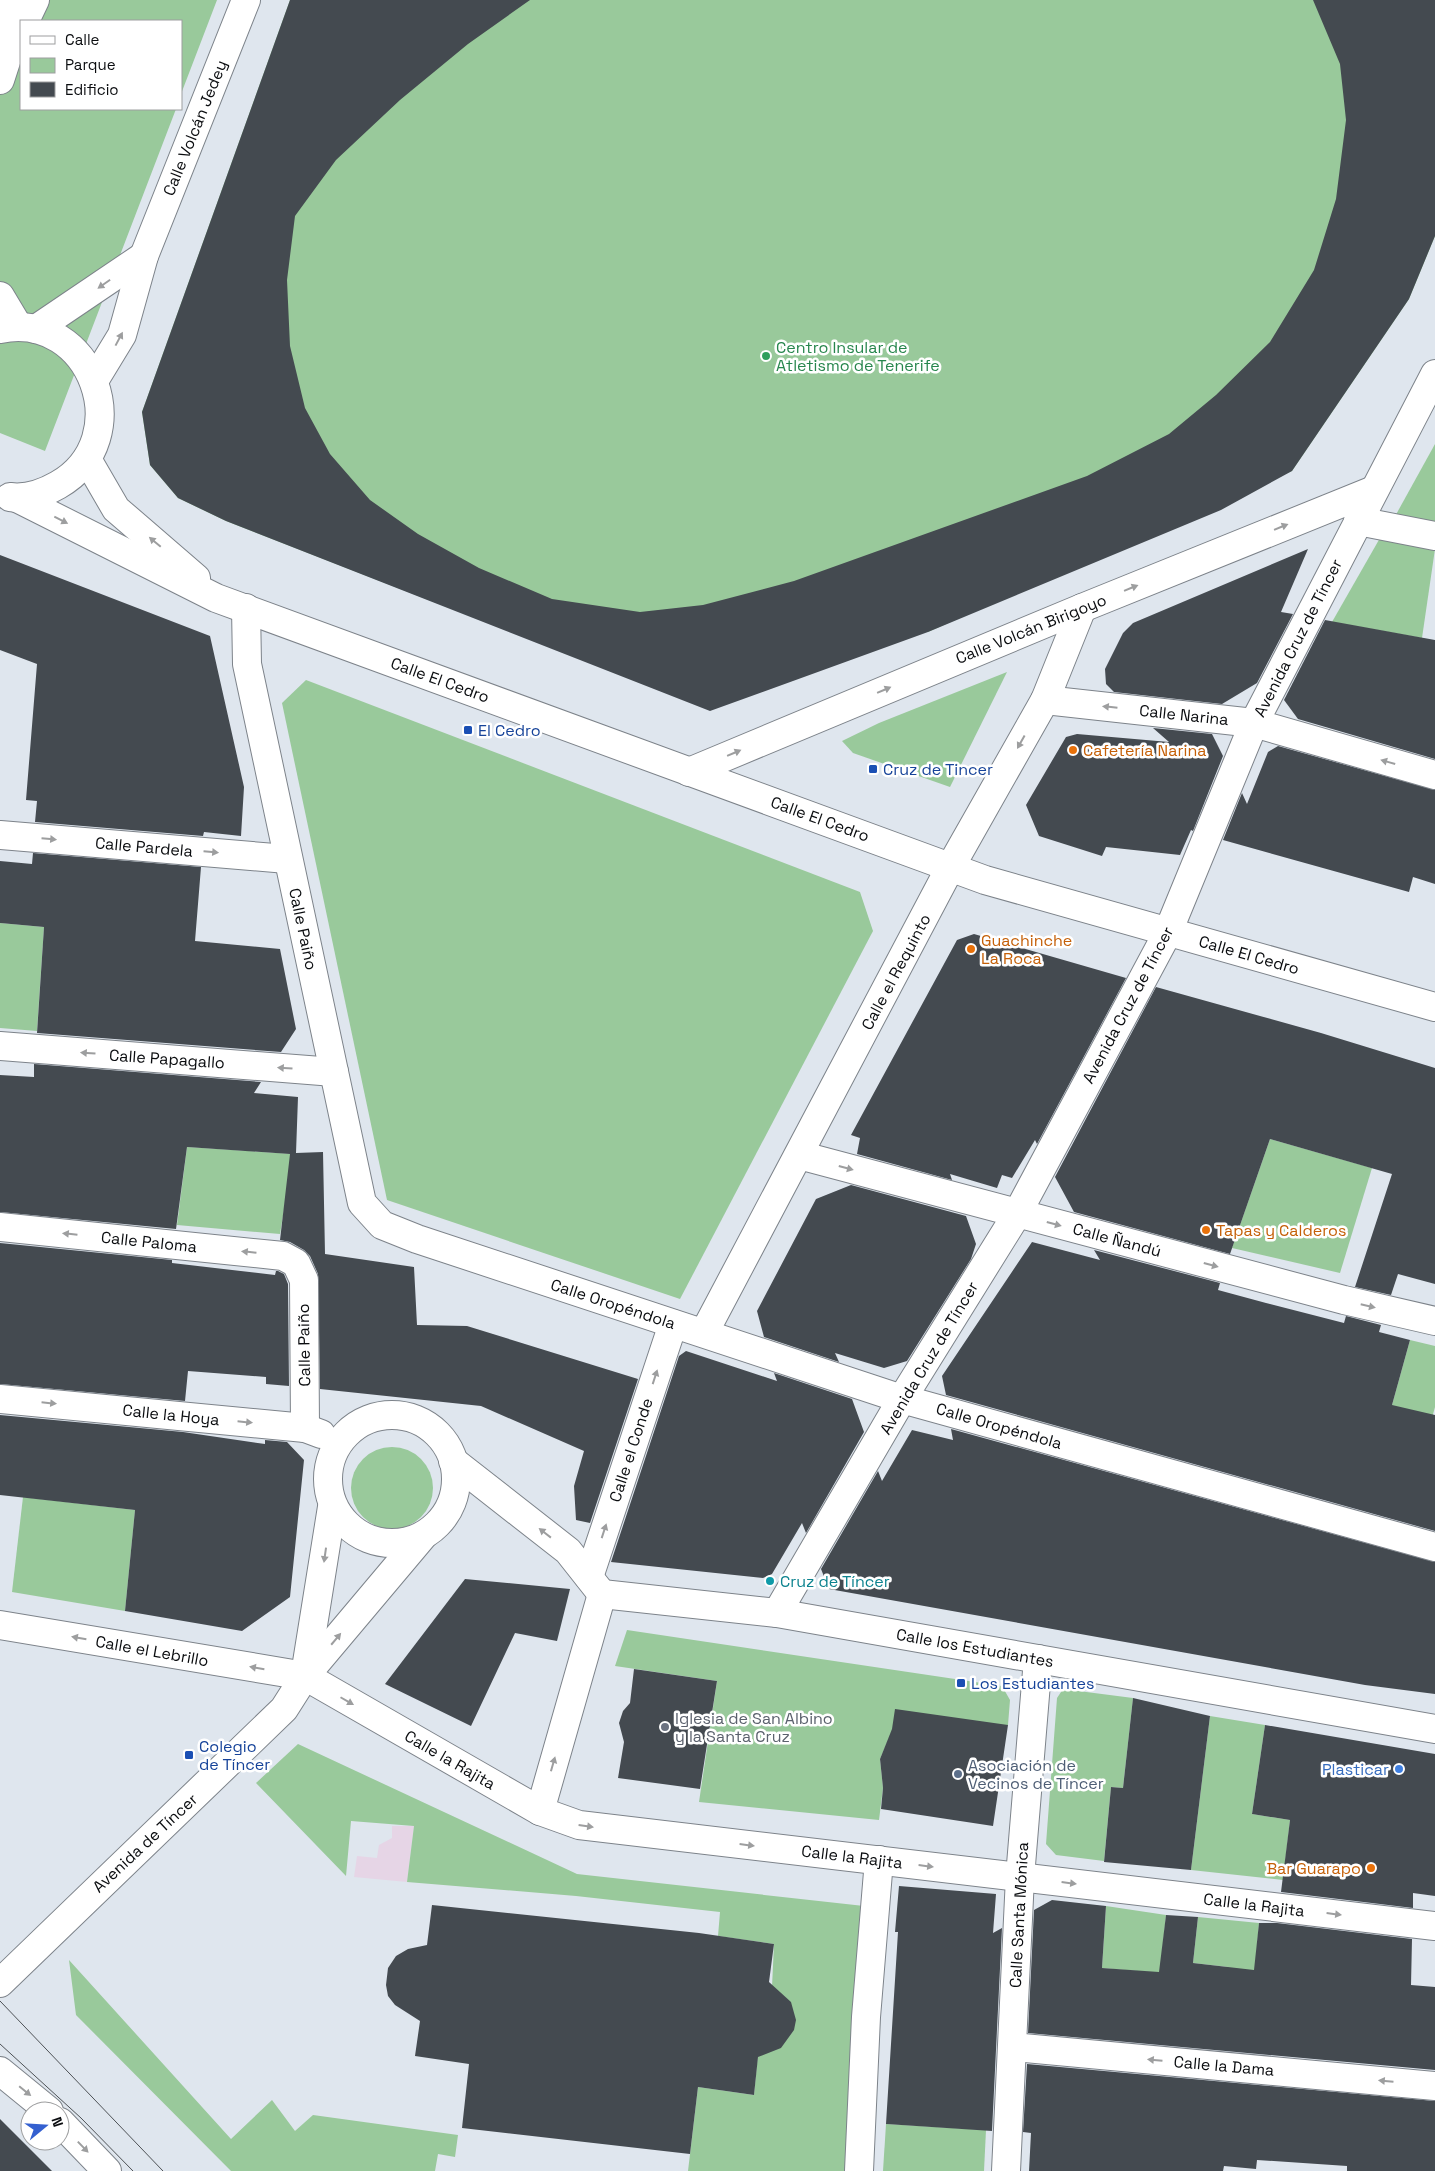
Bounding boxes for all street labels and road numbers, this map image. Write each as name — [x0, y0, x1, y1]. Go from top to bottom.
street label: Calle Volcán Jedey — [158, 57, 232, 199]
street label: Avenida Cruz de Tíncer — [1249, 555, 1347, 721]
street label: Calle Volcán Birigoyo — [953, 589, 1109, 669]
street label: Calle El Cedro — [388, 652, 492, 708]
street label: Calle Narina — [1138, 700, 1230, 730]
street label: Calle El Cedro — [768, 791, 872, 847]
street label: Calle Pardela — [94, 832, 194, 862]
street label: Calle Paiño — [284, 886, 322, 972]
street label: Calle el Requinto — [857, 910, 935, 1034]
street label: Avenida Cruz de Tíncer — [1078, 923, 1178, 1087]
street label: Calle El Cedro — [1196, 931, 1302, 979]
street label: Calle Papagallo — [108, 1044, 226, 1074]
street label: Calle Ñandú — [1071, 1218, 1163, 1262]
street label: Calle Paloma — [100, 1227, 198, 1257]
street label: Calle Oropéndola — [548, 1274, 678, 1334]
street label: Avenida Cruz de Tíncer — [875, 1278, 983, 1438]
street label: Calle Paiño — [293, 1303, 315, 1387]
street label: Calle el Conde — [604, 1395, 658, 1505]
street label: Calle Oropéndola — [934, 1398, 1064, 1454]
street label: Calle la Hoya — [121, 1399, 221, 1431]
street label: Calle los Estudiantes — [895, 1624, 1055, 1672]
street label: Calle el Lebrillo — [94, 1631, 210, 1671]
street label: Calle la Rajita — [401, 1725, 499, 1795]
street label: Avenida de Tíncer — [88, 1789, 202, 1897]
street label: Calle la Rajita — [800, 1840, 904, 1874]
street label: Calle Santa Mónica — [1005, 1841, 1033, 1989]
street label: Calle la Rajita — [1202, 1888, 1306, 1922]
street label: Calle la Dama — [1173, 2051, 1275, 2081]

